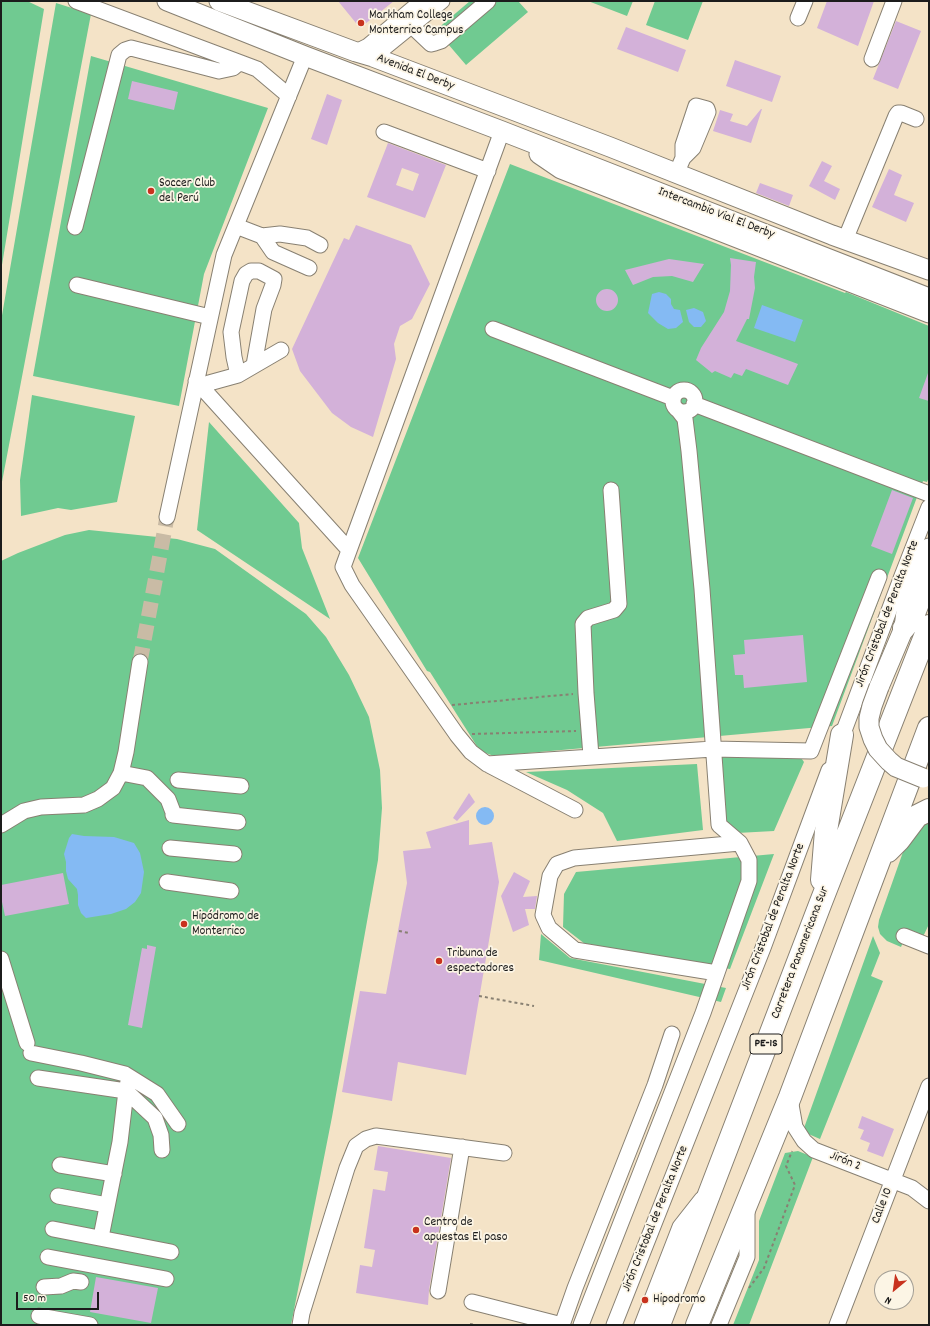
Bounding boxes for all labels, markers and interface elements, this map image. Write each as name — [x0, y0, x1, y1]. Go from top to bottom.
place label: Markham College Monterrico Campus — [369, 8, 463, 39]
marker: Markham College Monterrico Campus — [356, 18, 366, 28]
street label: Avenida El Derby — [374, 51, 456, 95]
place label: Soccer Club del Perú — [159, 176, 215, 207]
street label: Intercambio Vial El Derby — [656, 185, 776, 243]
marker: Soccer Club del Perú — [146, 186, 156, 196]
street label: Jirón Cristobal de Peralta Norte — [853, 538, 923, 690]
street label: Jirón Cristobal de Peralta Norte — [739, 841, 809, 993]
street label: Carretera Panamericana Sur — [768, 884, 834, 1022]
place label: Hipódromo de Monterrico — [192, 909, 259, 940]
marker: Hipódromo de Monterrico — [179, 919, 189, 929]
place label: Tribuna de espectadores — [447, 946, 514, 977]
marker: Tribuna de espectadores — [434, 956, 444, 966]
road number: PE-1S — [750, 1034, 782, 1054]
street label: Jirón Cristobal de Peralta Norte — [620, 1144, 692, 1294]
street label: Jirón 2 — [827, 1149, 863, 1175]
street label: Calle 10 — [869, 1186, 897, 1226]
place label: Centro de apuestas El paso — [424, 1215, 508, 1246]
marker: Centro de apuestas El paso — [411, 1225, 421, 1235]
north arrow — [874, 1270, 914, 1310]
scale bar — [18, 1284, 101, 1310]
text: 50 m — [23, 1290, 46, 1307]
text: N — [882, 1291, 895, 1308]
place label: Hipodromo — [653, 1292, 705, 1308]
marker: Hipodromo — [640, 1295, 650, 1305]

